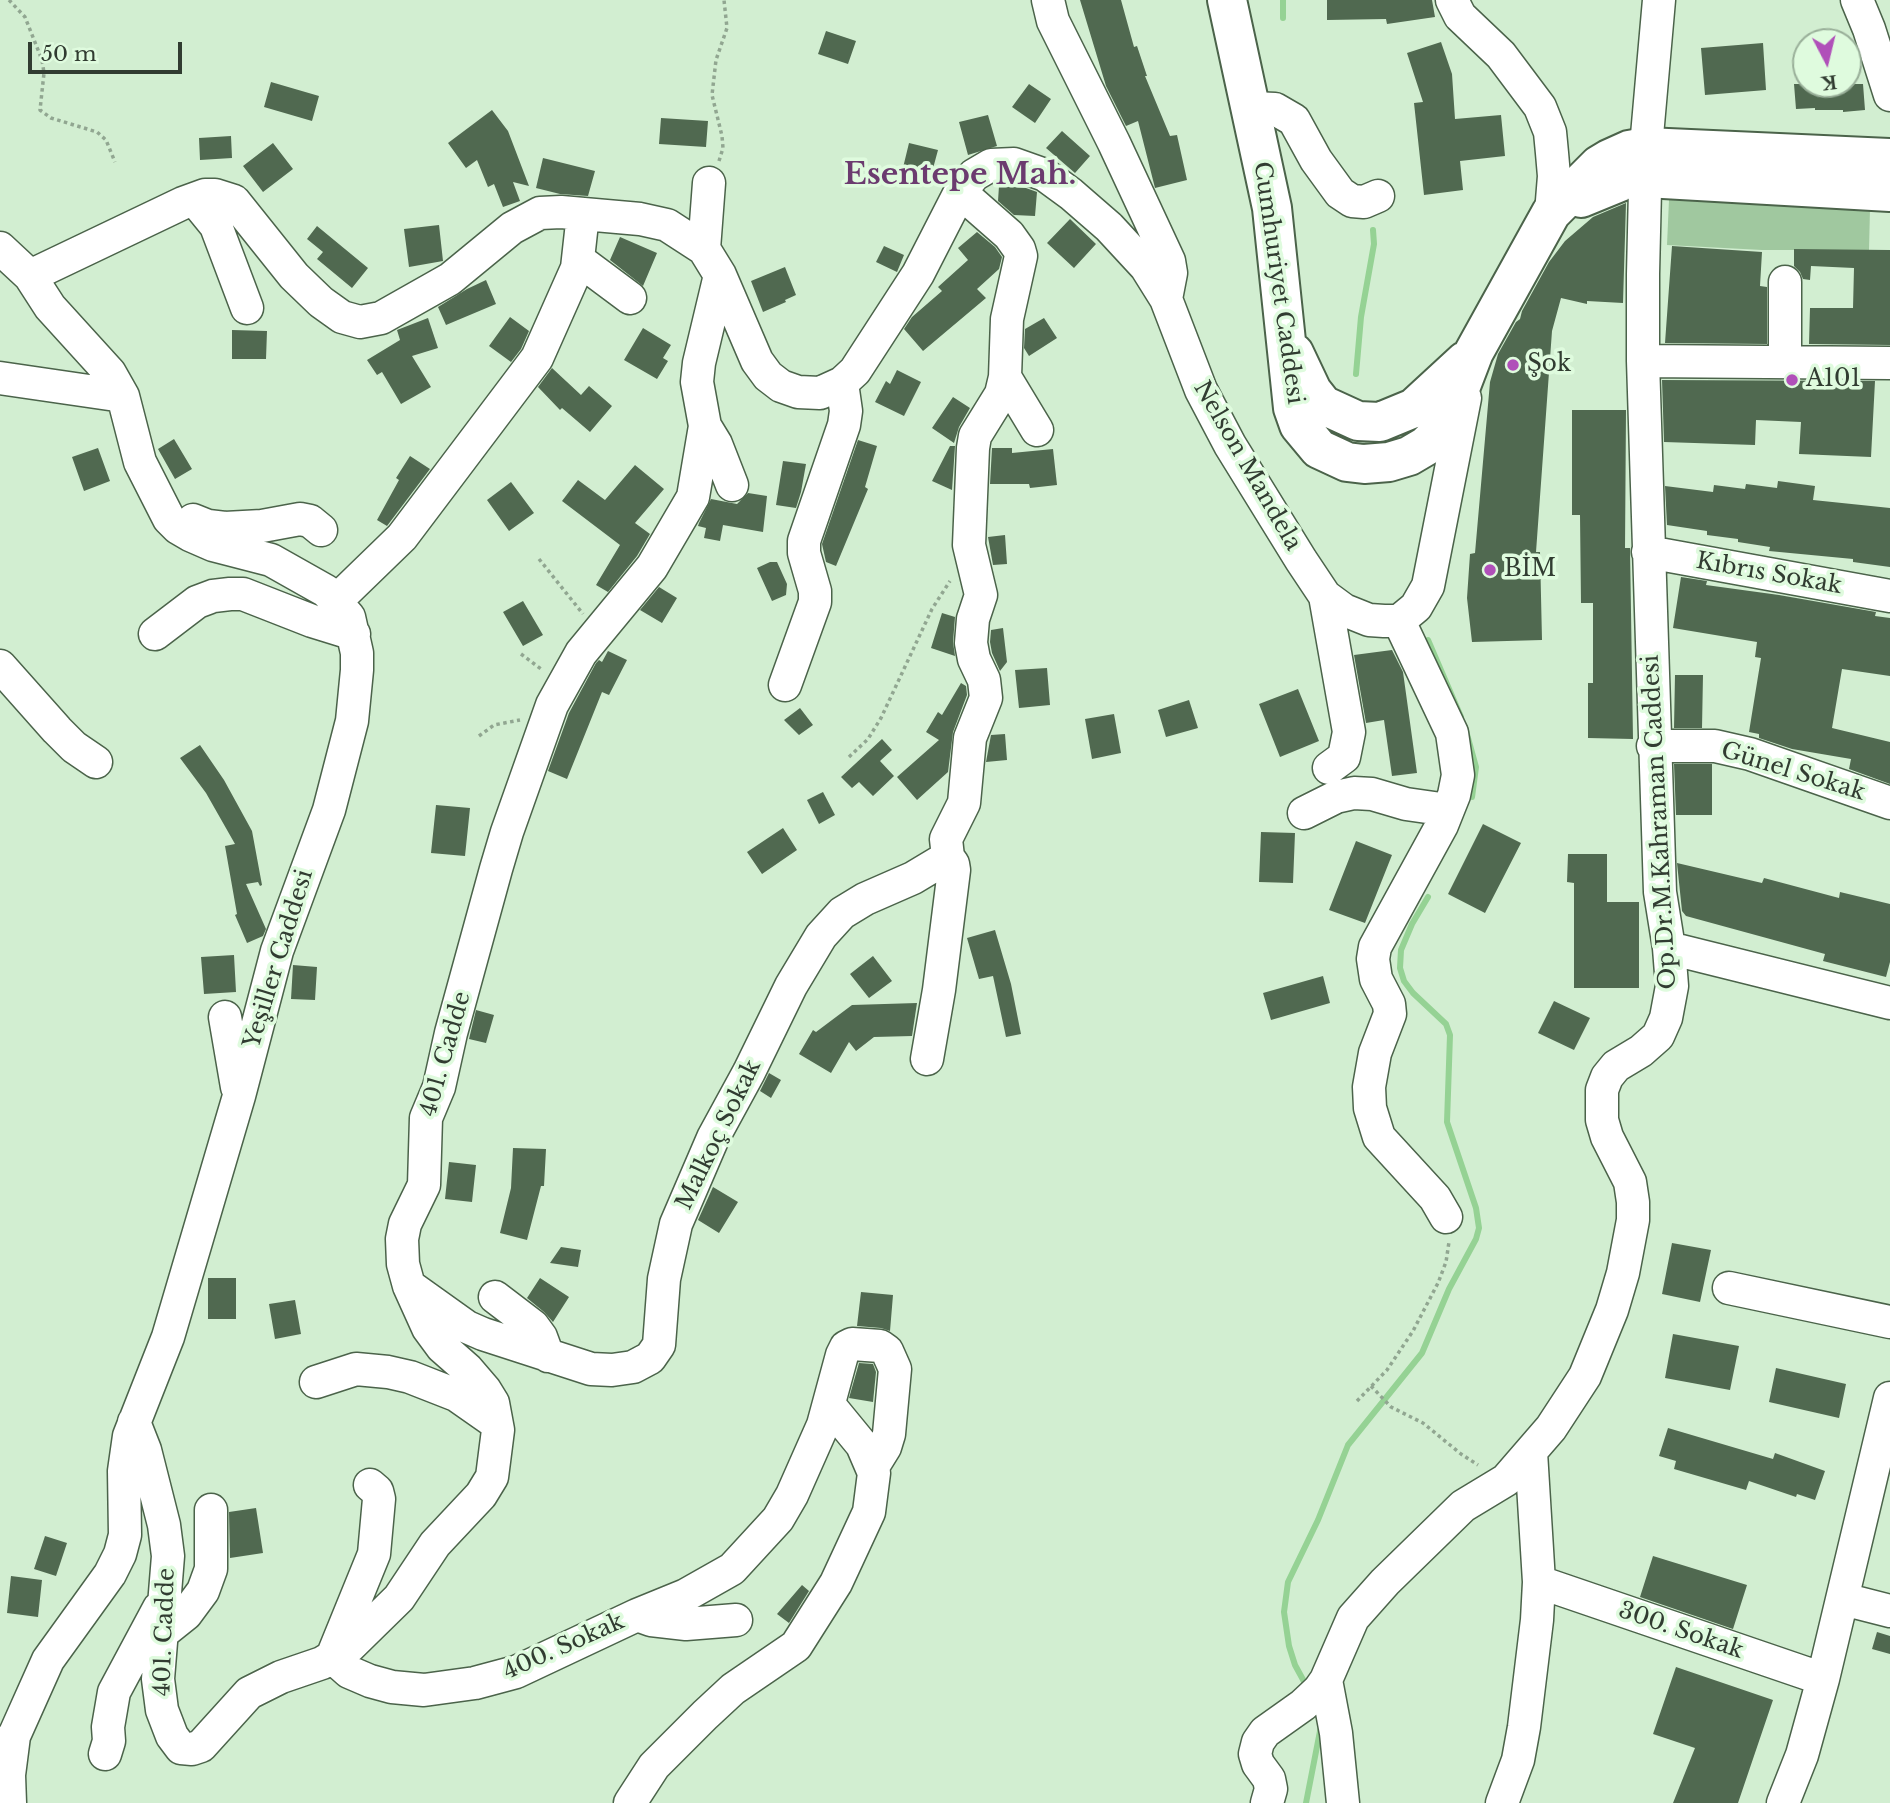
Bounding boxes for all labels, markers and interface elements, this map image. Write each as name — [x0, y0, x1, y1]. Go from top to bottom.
scale bar — [32, 28, 186, 72]
north arrow — [1792, 28, 1862, 98]
text: 50 m — [41, 41, 96, 67]
text: K — [1820, 70, 1839, 95]
district label: Esentepe Mah. — [844, 158, 1076, 194]
street label: Cumhuriyet Caddesi — [1247, 160, 1309, 406]
place label: Şok — [1527, 351, 1571, 379]
marker: Şok — [1505, 357, 1521, 373]
place label: A101 — [1806, 366, 1861, 394]
marker: A101 — [1784, 372, 1800, 388]
street label: Nelson Mandela — [1187, 376, 1307, 556]
street label: Kıbrıs Sokak — [1694, 548, 1844, 600]
place label: BİM — [1504, 556, 1556, 584]
marker: BİM — [1482, 562, 1498, 578]
street label: Op.Dr.M.Kahraman Caddesi — [1637, 654, 1683, 990]
street label: Günel Sokak — [1717, 737, 1869, 807]
street label: Yeşiller Caddesi — [239, 866, 319, 1052]
street label: 401. Cadde — [415, 989, 477, 1119]
street label: Malkoç Sokak — [671, 1055, 767, 1215]
street label: 401. Cadde — [149, 1567, 181, 1697]
street label: 300. Sokak — [1615, 1597, 1747, 1665]
street label: 400. Sokak — [499, 1608, 629, 1686]

